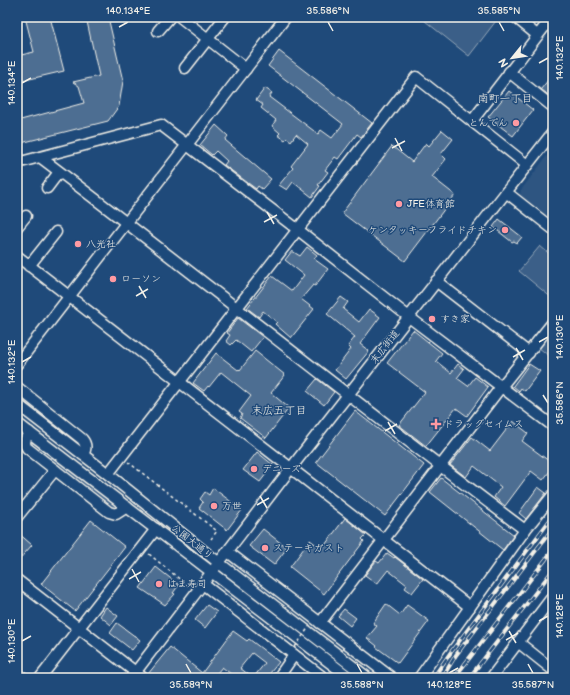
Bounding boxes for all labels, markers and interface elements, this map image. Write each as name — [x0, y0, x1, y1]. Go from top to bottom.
text: 140.134°E — [106, 5, 151, 17]
text: 35.586°N — [306, 5, 350, 17]
text: 35.585°N — [477, 5, 521, 17]
text: 140.132°E — [554, 35, 566, 80]
north arrow — [492, 38, 532, 78]
text: N — [496, 56, 511, 70]
text: 140.134°E — [6, 60, 18, 105]
district label: 南町一丁目 — [478, 92, 533, 105]
place label: とんでん — [469, 117, 508, 129]
marker: とんでん — [511, 118, 521, 128]
place label: JFE体育館 — [407, 198, 455, 210]
marker: JFE体育館 — [394, 199, 404, 209]
place label: ケンタッキーフライドチキン — [368, 224, 497, 236]
marker: ケンタッキーフライドチキン — [500, 225, 510, 235]
place label: 八光社 — [86, 238, 116, 250]
marker: 八光社 — [73, 239, 83, 249]
place label: ローソン — [121, 273, 161, 285]
marker: ローソン — [108, 274, 118, 284]
place label: すき家 — [440, 313, 470, 325]
marker: すき家 — [427, 314, 437, 324]
text: 140.130°E — [554, 314, 566, 359]
street label: 末広街道 — [368, 328, 402, 366]
text: 140.132°E — [6, 339, 18, 384]
text: 35.586°N — [554, 381, 566, 425]
district label: 末広五丁目 — [252, 404, 307, 417]
place label: ドラッグセイムス — [444, 418, 524, 430]
marker: ドラッグセイムス — [431, 419, 441, 429]
place label: デニーズ — [262, 463, 301, 475]
marker: デニーズ — [249, 464, 259, 474]
place label: 万世 — [222, 500, 242, 512]
marker: 万世 — [209, 501, 219, 511]
street label: 公園大通り — [169, 522, 215, 562]
place label: ステーキガスト — [273, 542, 345, 554]
marker: ステーキガスト — [260, 543, 270, 553]
place label: はま寿司 — [167, 578, 207, 590]
marker: はま寿司 — [154, 579, 164, 589]
text: 140.128°E — [554, 593, 566, 638]
text: 140.130°E — [6, 618, 18, 663]
text: 35.589°N — [169, 679, 213, 691]
text: 35.588°N — [340, 679, 384, 691]
text: 140.128°E — [427, 679, 472, 691]
text: 35.587°N — [512, 679, 554, 691]

